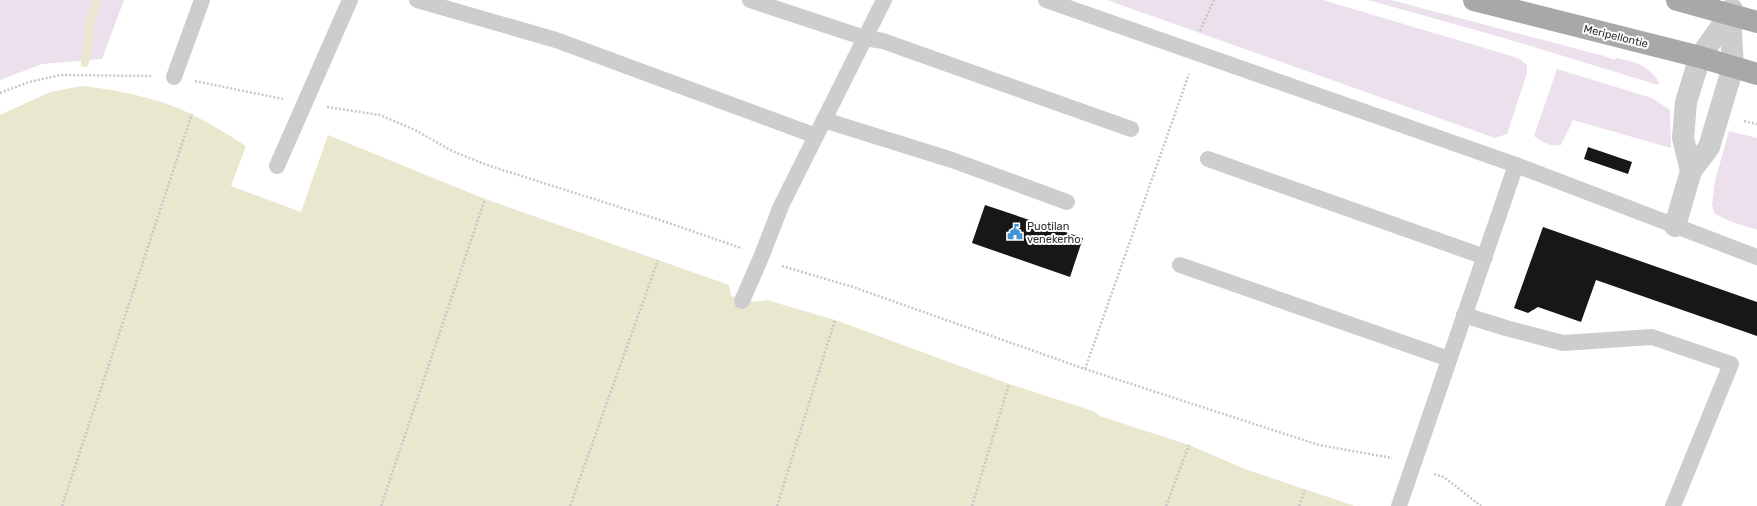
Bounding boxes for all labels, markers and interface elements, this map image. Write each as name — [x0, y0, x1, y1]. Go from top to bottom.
street label: Meripellontie — [1582, 22, 1649, 51]
place label: Puotilan venekerho — [1027, 220, 1081, 246]
public building icon: Puotilan venekerho — [1006, 223, 1024, 241]

